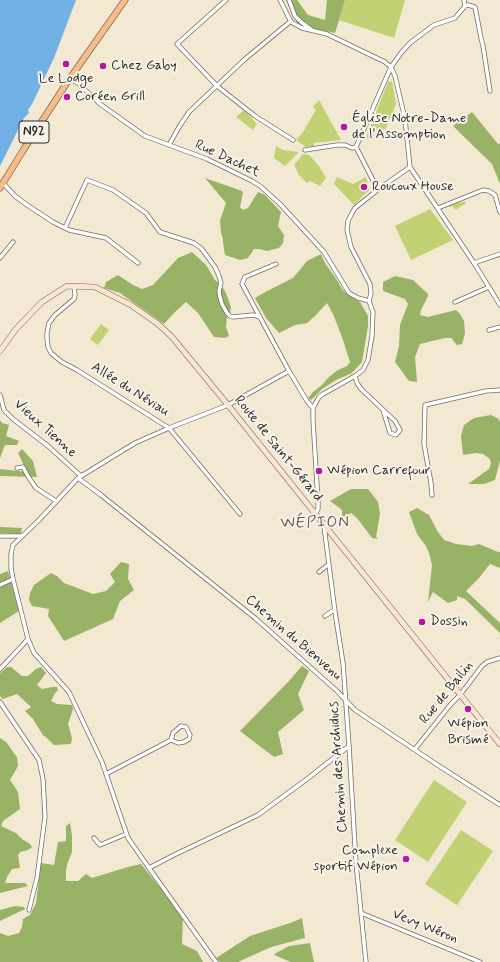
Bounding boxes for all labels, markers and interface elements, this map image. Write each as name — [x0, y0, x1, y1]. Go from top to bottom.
place label: Chez Gaby — [111, 58, 177, 74]
marker: Le Lodge — [61, 59, 71, 69]
marker: Chez Gaby — [98, 61, 108, 71]
place label: Le Lodge — [39, 71, 93, 87]
place label: Coréen Grill — [75, 89, 145, 105]
marker: Coréen Grill — [62, 92, 72, 102]
place label: Église Notre-Dame de l'Assomption — [352, 111, 466, 144]
road number: N92 — [19, 121, 49, 143]
marker: Église Notre-Dame de l'Assomption — [339, 122, 349, 132]
street label: Rue Dachet — [192, 137, 262, 181]
place label: Roucoux House — [372, 179, 454, 195]
marker: Roucoux House — [359, 182, 369, 192]
street label: Allée du Néviau — [88, 359, 172, 421]
street label: Route de Saint-Gérard — [230, 393, 326, 505]
street label: Vieux Tienne — [10, 396, 80, 462]
place label: Wépion Carrefour — [327, 463, 431, 479]
marker: Wépion Carrefour — [314, 466, 324, 476]
district label: WÉPION — [280, 514, 350, 534]
street label: Chemin du Bienvenu — [241, 592, 345, 684]
place label: Dossin — [430, 614, 468, 630]
marker: Dossin — [417, 617, 427, 627]
street label: Rue de Bailin — [416, 658, 478, 728]
street label: Chemin des Archiducs — [326, 701, 352, 833]
marker: Wépion Brismé — [463, 704, 473, 714]
place label: Wépion Brismé — [447, 716, 489, 748]
place label: Complexe sportif Wépion — [313, 843, 398, 876]
marker: Complexe sportif Wépion — [401, 854, 411, 864]
street label: Vevy Wéron — [390, 906, 460, 948]

